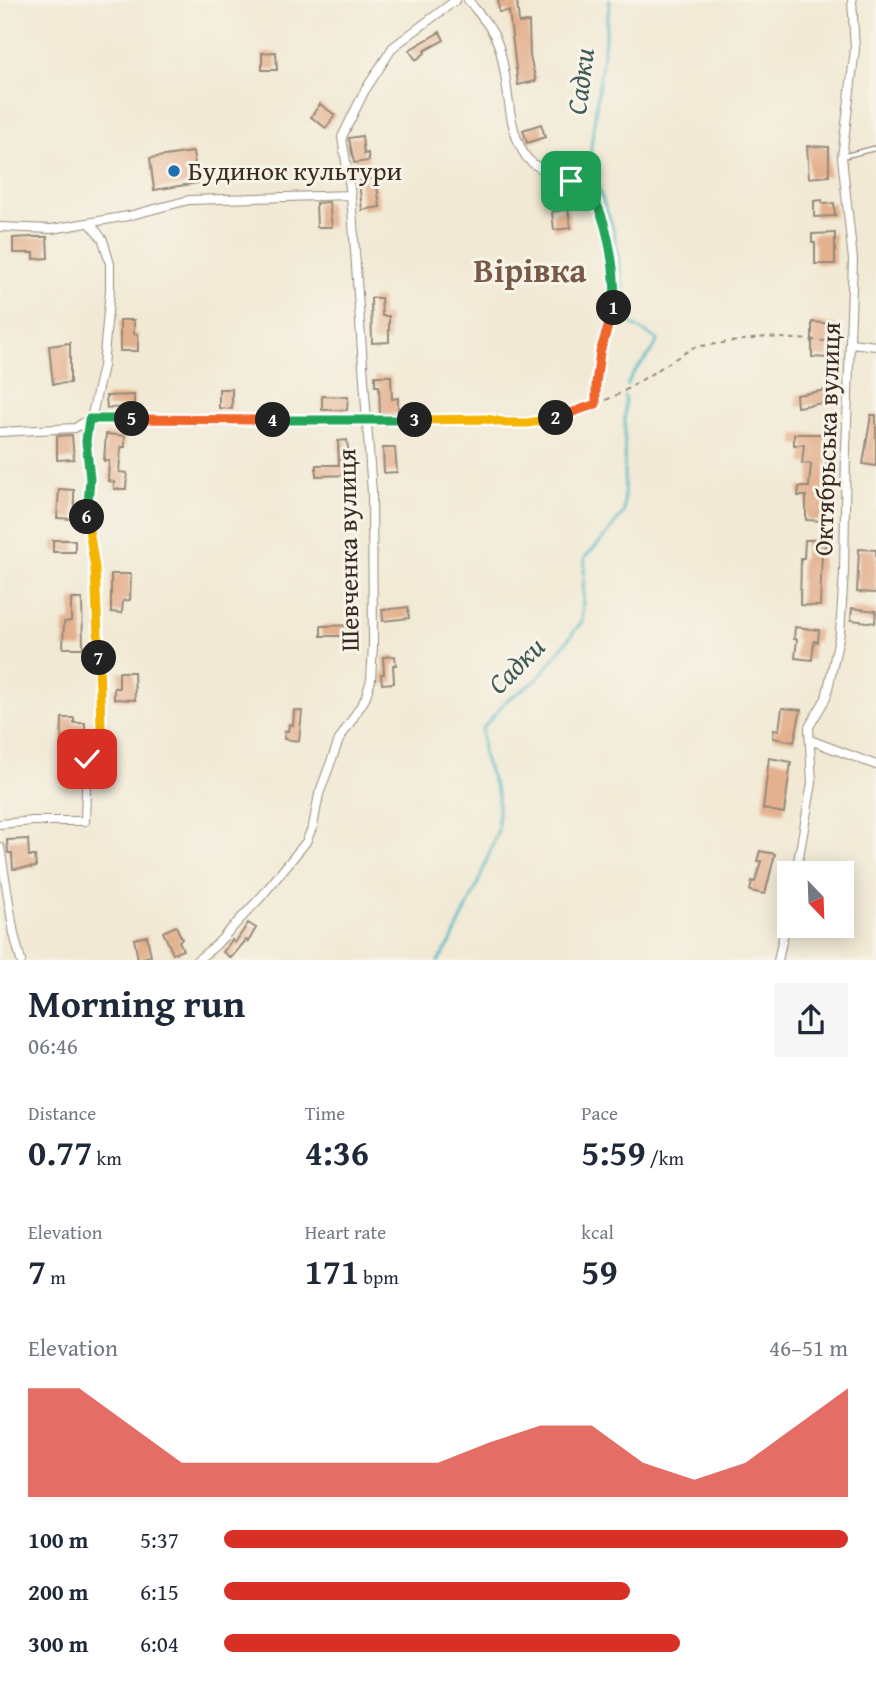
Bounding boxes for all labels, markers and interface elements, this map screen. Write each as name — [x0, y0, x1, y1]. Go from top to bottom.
water label: Садки — [555, 45, 604, 117]
place label: Будинок культури — [188, 151, 402, 190]
pin — [541, 151, 601, 211]
icon: arrive — [552, 162, 590, 200]
marker: Будинок культури — [166, 163, 182, 179]
district label: Вірівка — [474, 246, 586, 294]
pin: 1 — [596, 290, 632, 326]
text: 1 — [609, 293, 618, 321]
street label: Октябрьська вулиця — [803, 321, 850, 557]
pin: 2 — [538, 400, 574, 436]
pin: 5 — [114, 402, 150, 436]
pin: 4 — [256, 402, 290, 438]
pin: 3 — [398, 402, 432, 438]
text: 2 — [551, 403, 560, 431]
text: 5 — [127, 404, 136, 432]
text: 4 — [268, 405, 277, 433]
text: 3 — [410, 405, 419, 433]
street label: Шевченка вулиця — [326, 448, 369, 652]
pin: 6 — [70, 500, 104, 534]
text: 6 — [82, 502, 91, 530]
water label: Садки — [477, 626, 554, 703]
pin: 7 — [82, 640, 116, 676]
text: 7 — [94, 643, 103, 671]
pin — [57, 729, 117, 789]
icon: check — [68, 740, 106, 778]
north arrow — [777, 861, 854, 938]
map controls — [777, 861, 854, 938]
text: Morning run — [28, 975, 245, 1031]
button: share — [774, 983, 848, 1057]
text: 06:46 — [28, 1029, 78, 1062]
text: Distance — [28, 1099, 96, 1127]
text: Time — [305, 1099, 345, 1127]
text: Pace — [581, 1099, 618, 1127]
text: 0.77 — [28, 1127, 92, 1178]
text: 4:36 — [305, 1127, 369, 1178]
text: 5:59 — [581, 1127, 646, 1178]
text: km — [92, 1144, 122, 1172]
text: /km — [646, 1144, 684, 1172]
text: Elevation — [28, 1218, 102, 1246]
text: Heart rate — [305, 1218, 386, 1246]
text: kcal — [581, 1218, 614, 1246]
text: 7 — [28, 1246, 46, 1297]
text: 171 — [305, 1246, 359, 1297]
text: 59 — [581, 1246, 618, 1297]
text: m — [46, 1263, 66, 1291]
text: bpm — [359, 1263, 399, 1291]
text: Elevation — [28, 1331, 118, 1364]
text: 46–51 m — [769, 1331, 848, 1364]
text: 100 m — [28, 1523, 89, 1556]
text: 5:37 — [140, 1523, 179, 1556]
text: 200 m — [28, 1575, 89, 1608]
text: 6:15 — [140, 1575, 179, 1608]
text: 300 m — [28, 1627, 89, 1660]
text: 6:04 — [140, 1627, 179, 1660]

